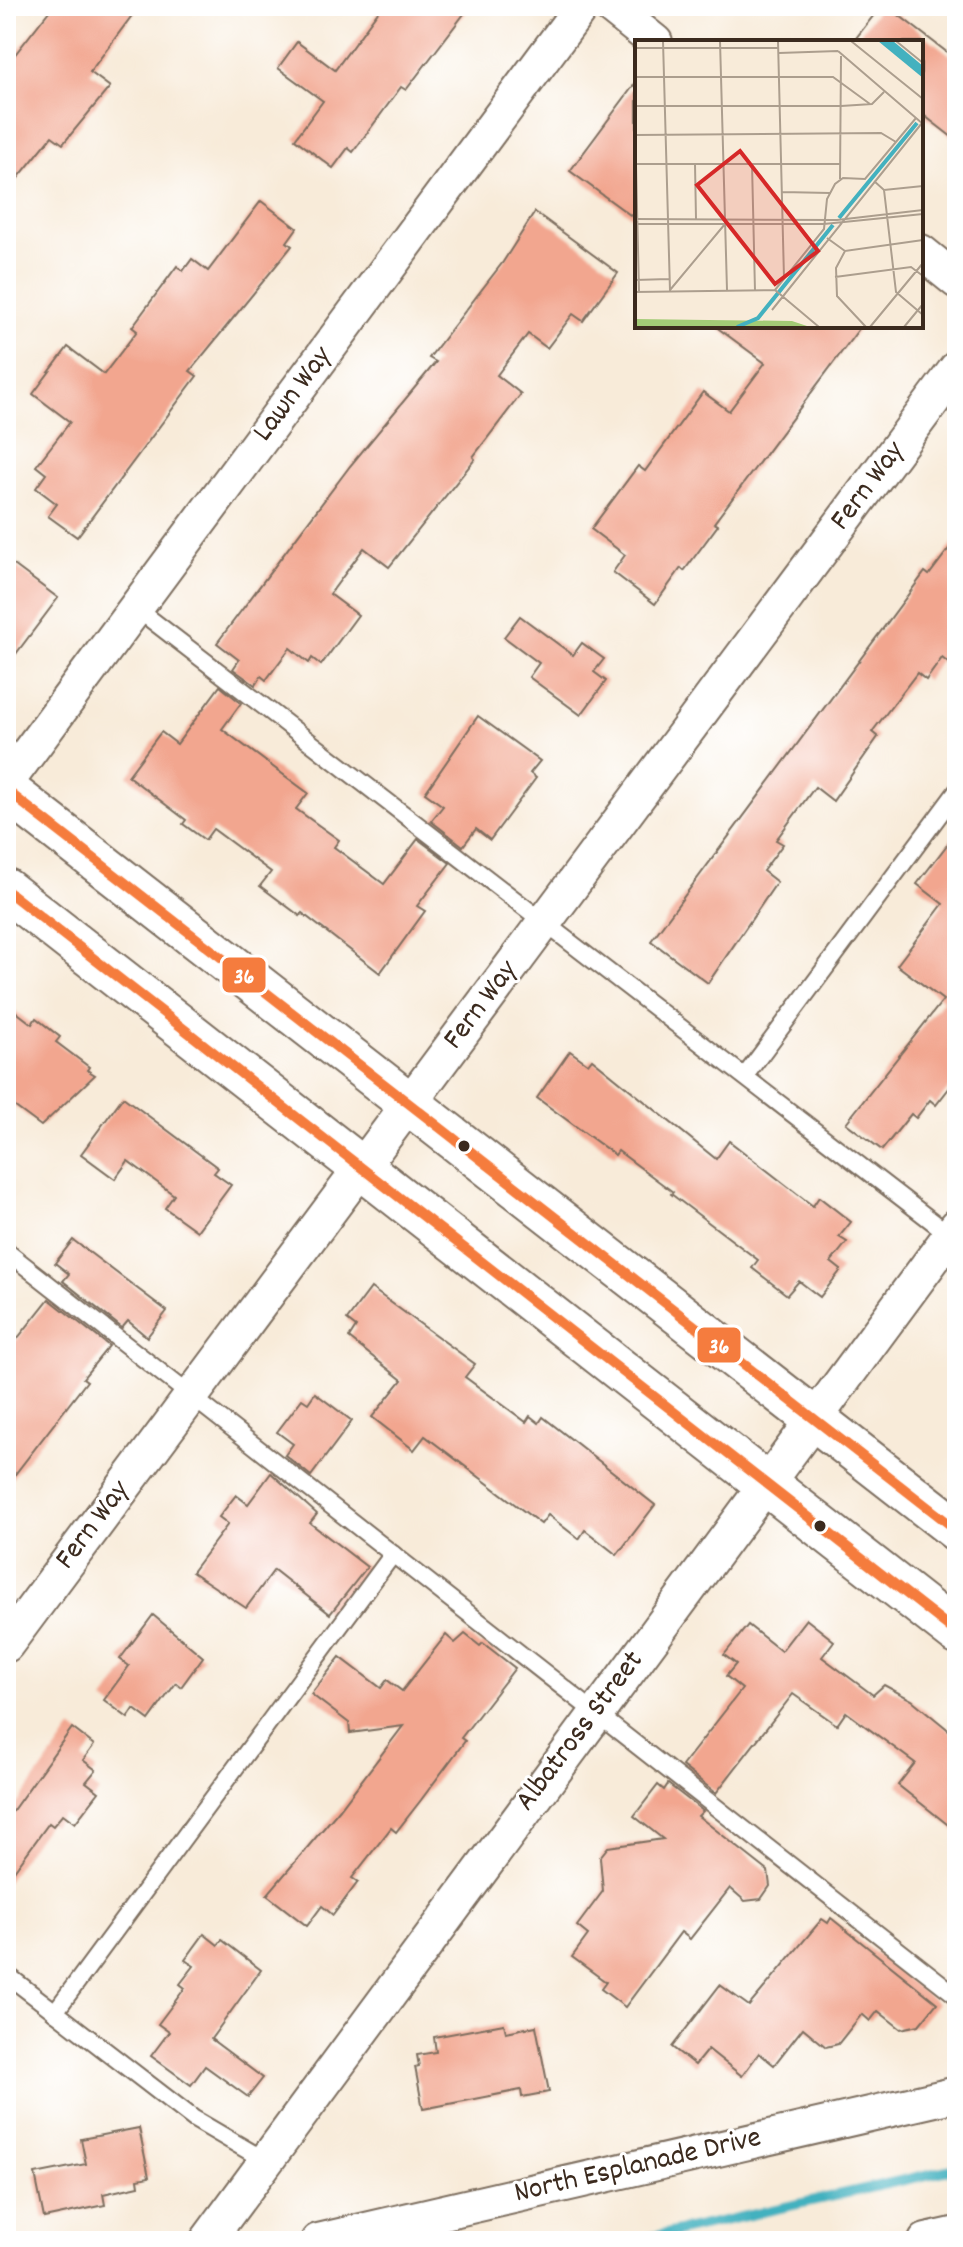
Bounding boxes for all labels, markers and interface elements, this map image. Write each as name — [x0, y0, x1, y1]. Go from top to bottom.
inset map — [635, 40, 923, 328]
street label: Lawn Way — [244, 338, 345, 452]
street label: Fern Way — [821, 433, 917, 541]
street label: Fern Way — [434, 952, 530, 1060]
line badge: 36 — [221, 956, 267, 994]
text: 36 — [234, 963, 254, 994]
unlabelled marker — [456, 1138, 472, 1154]
line badge: 36 — [696, 1326, 742, 1364]
text: 36 — [709, 1333, 729, 1364]
street label: Fern Way — [46, 1472, 142, 1580]
unlabelled marker — [812, 1518, 828, 1534]
street label: Albatross Street — [506, 1643, 656, 1821]
street label: North Esplanade Drive — [510, 2118, 766, 2216]

